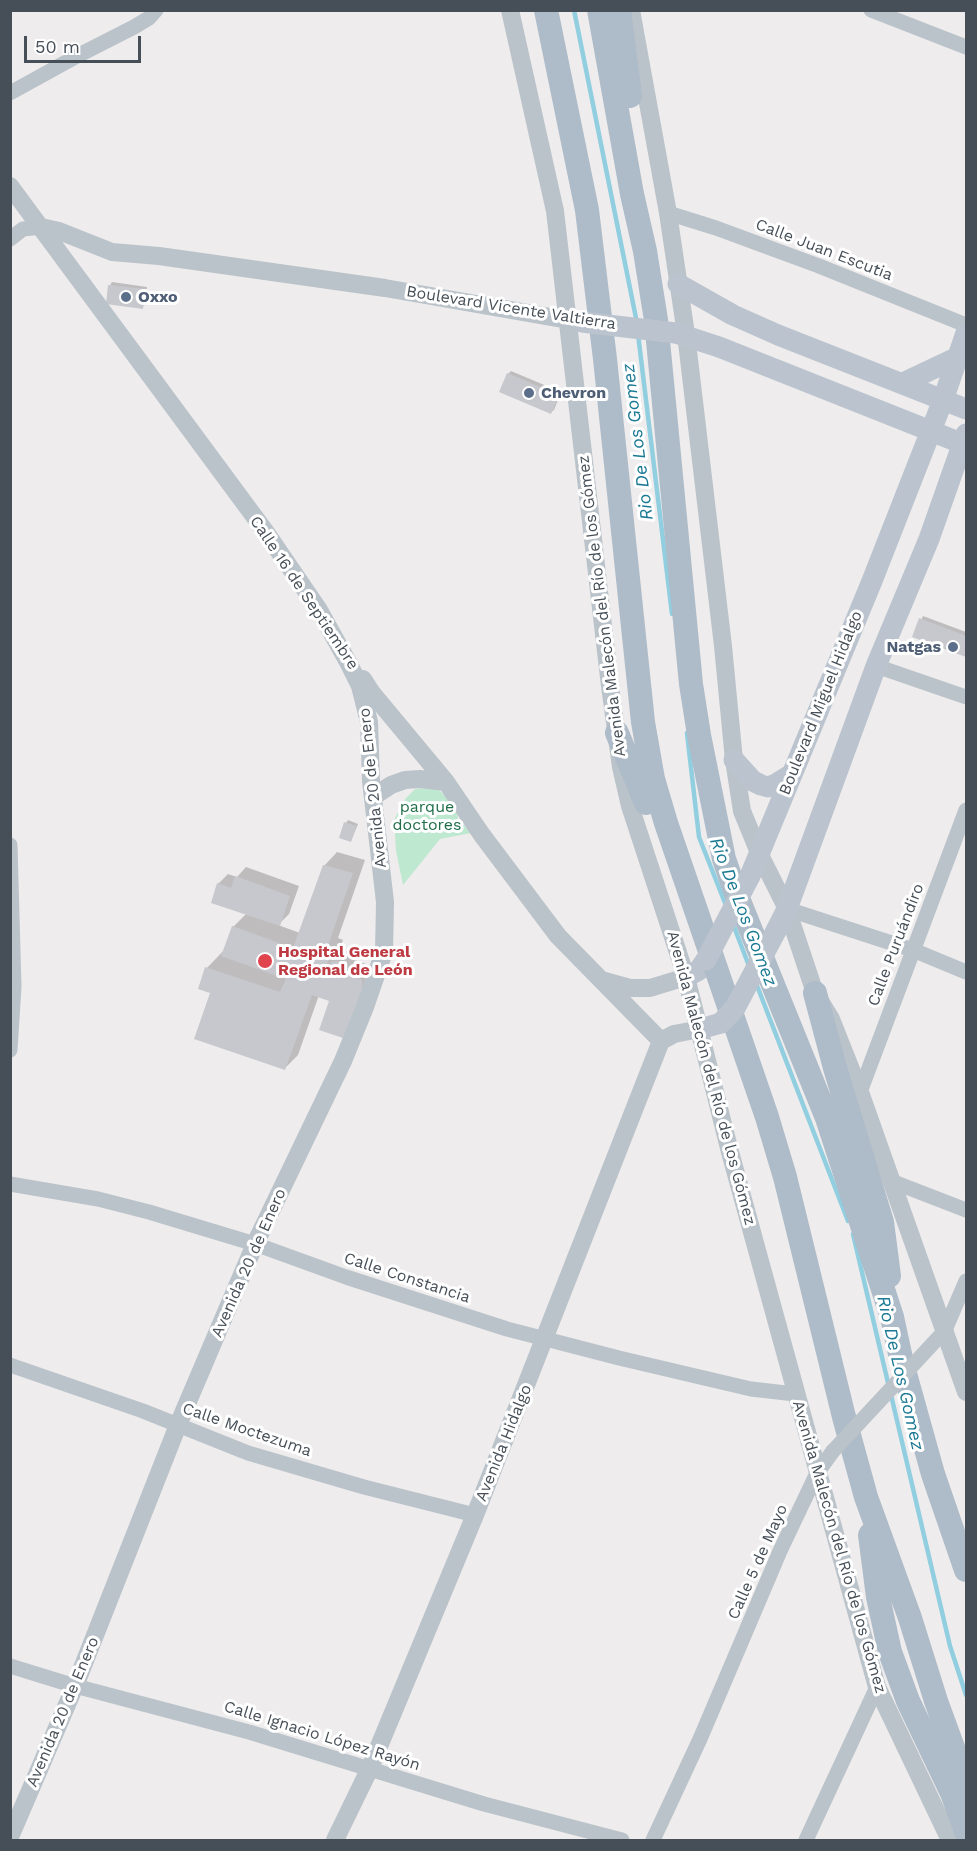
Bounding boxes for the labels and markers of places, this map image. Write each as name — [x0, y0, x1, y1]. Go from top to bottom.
place label: Oxxo — [138, 287, 178, 307]
marker: Oxxo — [119, 290, 133, 304]
place label: Chevron — [541, 383, 606, 403]
marker: Chevron — [522, 386, 536, 400]
place label: Natgas — [886, 637, 941, 657]
marker: Natgas — [946, 640, 960, 654]
place label: Hospital General Regional de León — [278, 942, 413, 980]
marker: Hospital General Regional de León — [256, 952, 274, 970]

